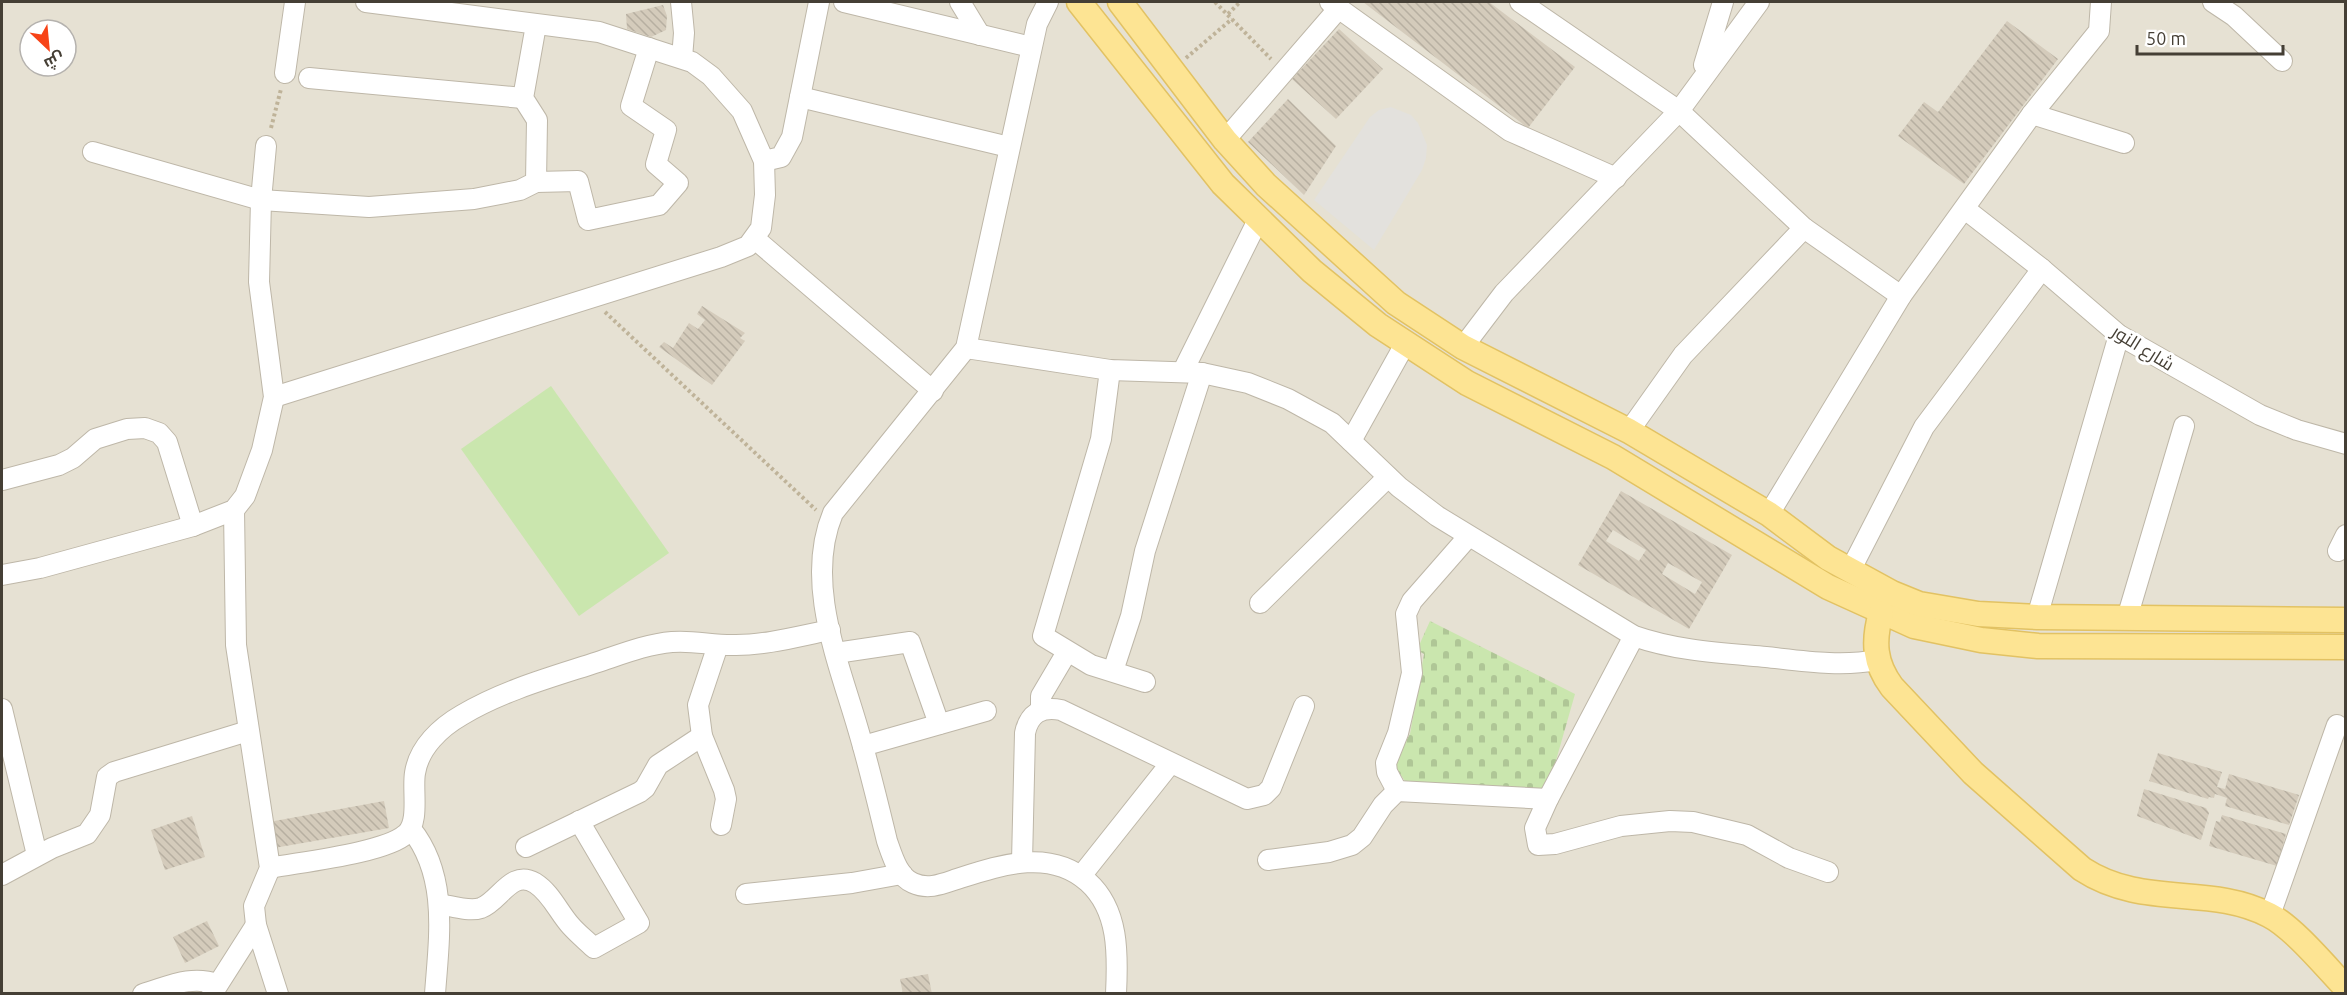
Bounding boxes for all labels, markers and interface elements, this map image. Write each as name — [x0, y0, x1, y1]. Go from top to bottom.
north arrow — [18, 18, 78, 78]
scale bar — [2137, 18, 2282, 56]
text: 50 m — [2146, 28, 2186, 48]
text: ش — [41, 48, 68, 74]
street label: شارع النور — [2106, 320, 2178, 377]

